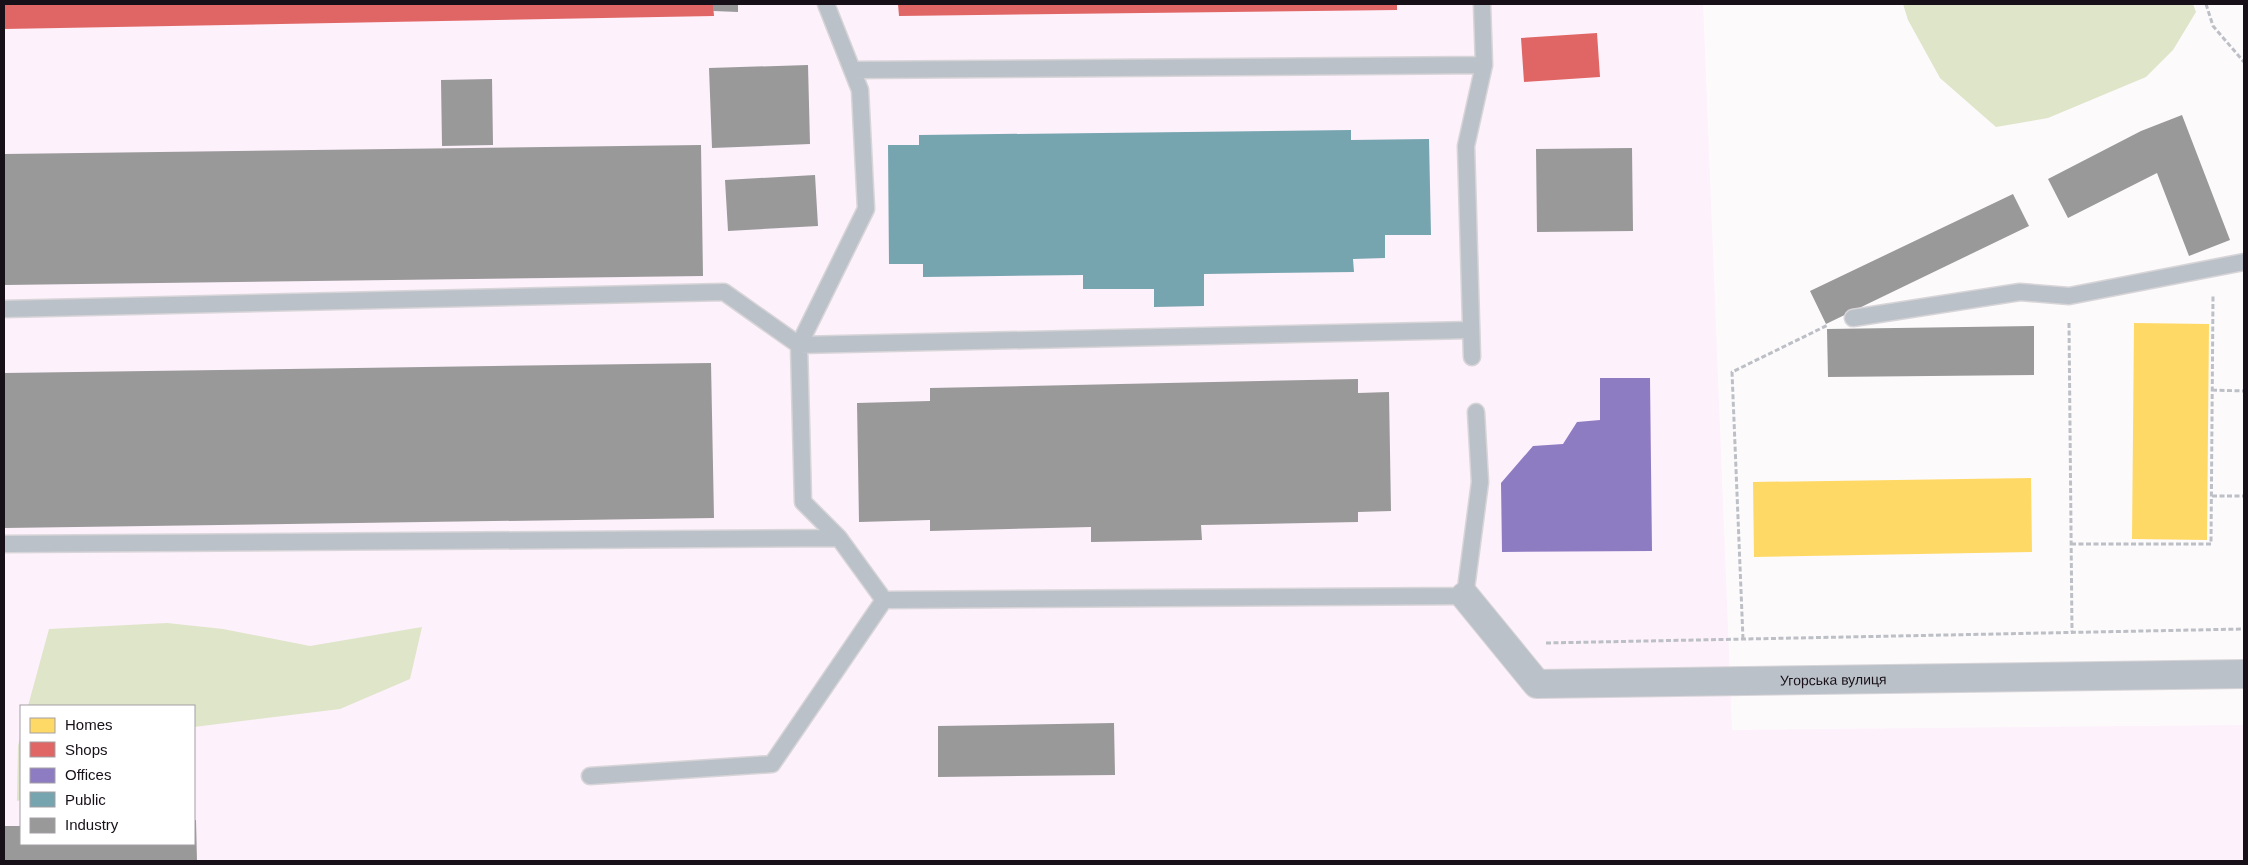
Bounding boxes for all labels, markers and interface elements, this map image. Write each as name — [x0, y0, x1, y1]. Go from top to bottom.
street label: Угорська вулиця — [1780, 671, 1887, 689]
legend — [20, 705, 195, 845]
text: Homes — [65, 716, 113, 733]
text: Shops — [65, 741, 108, 758]
text: Offices — [65, 766, 111, 783]
text: Public — [65, 791, 106, 808]
text: Industry — [65, 816, 119, 833]

